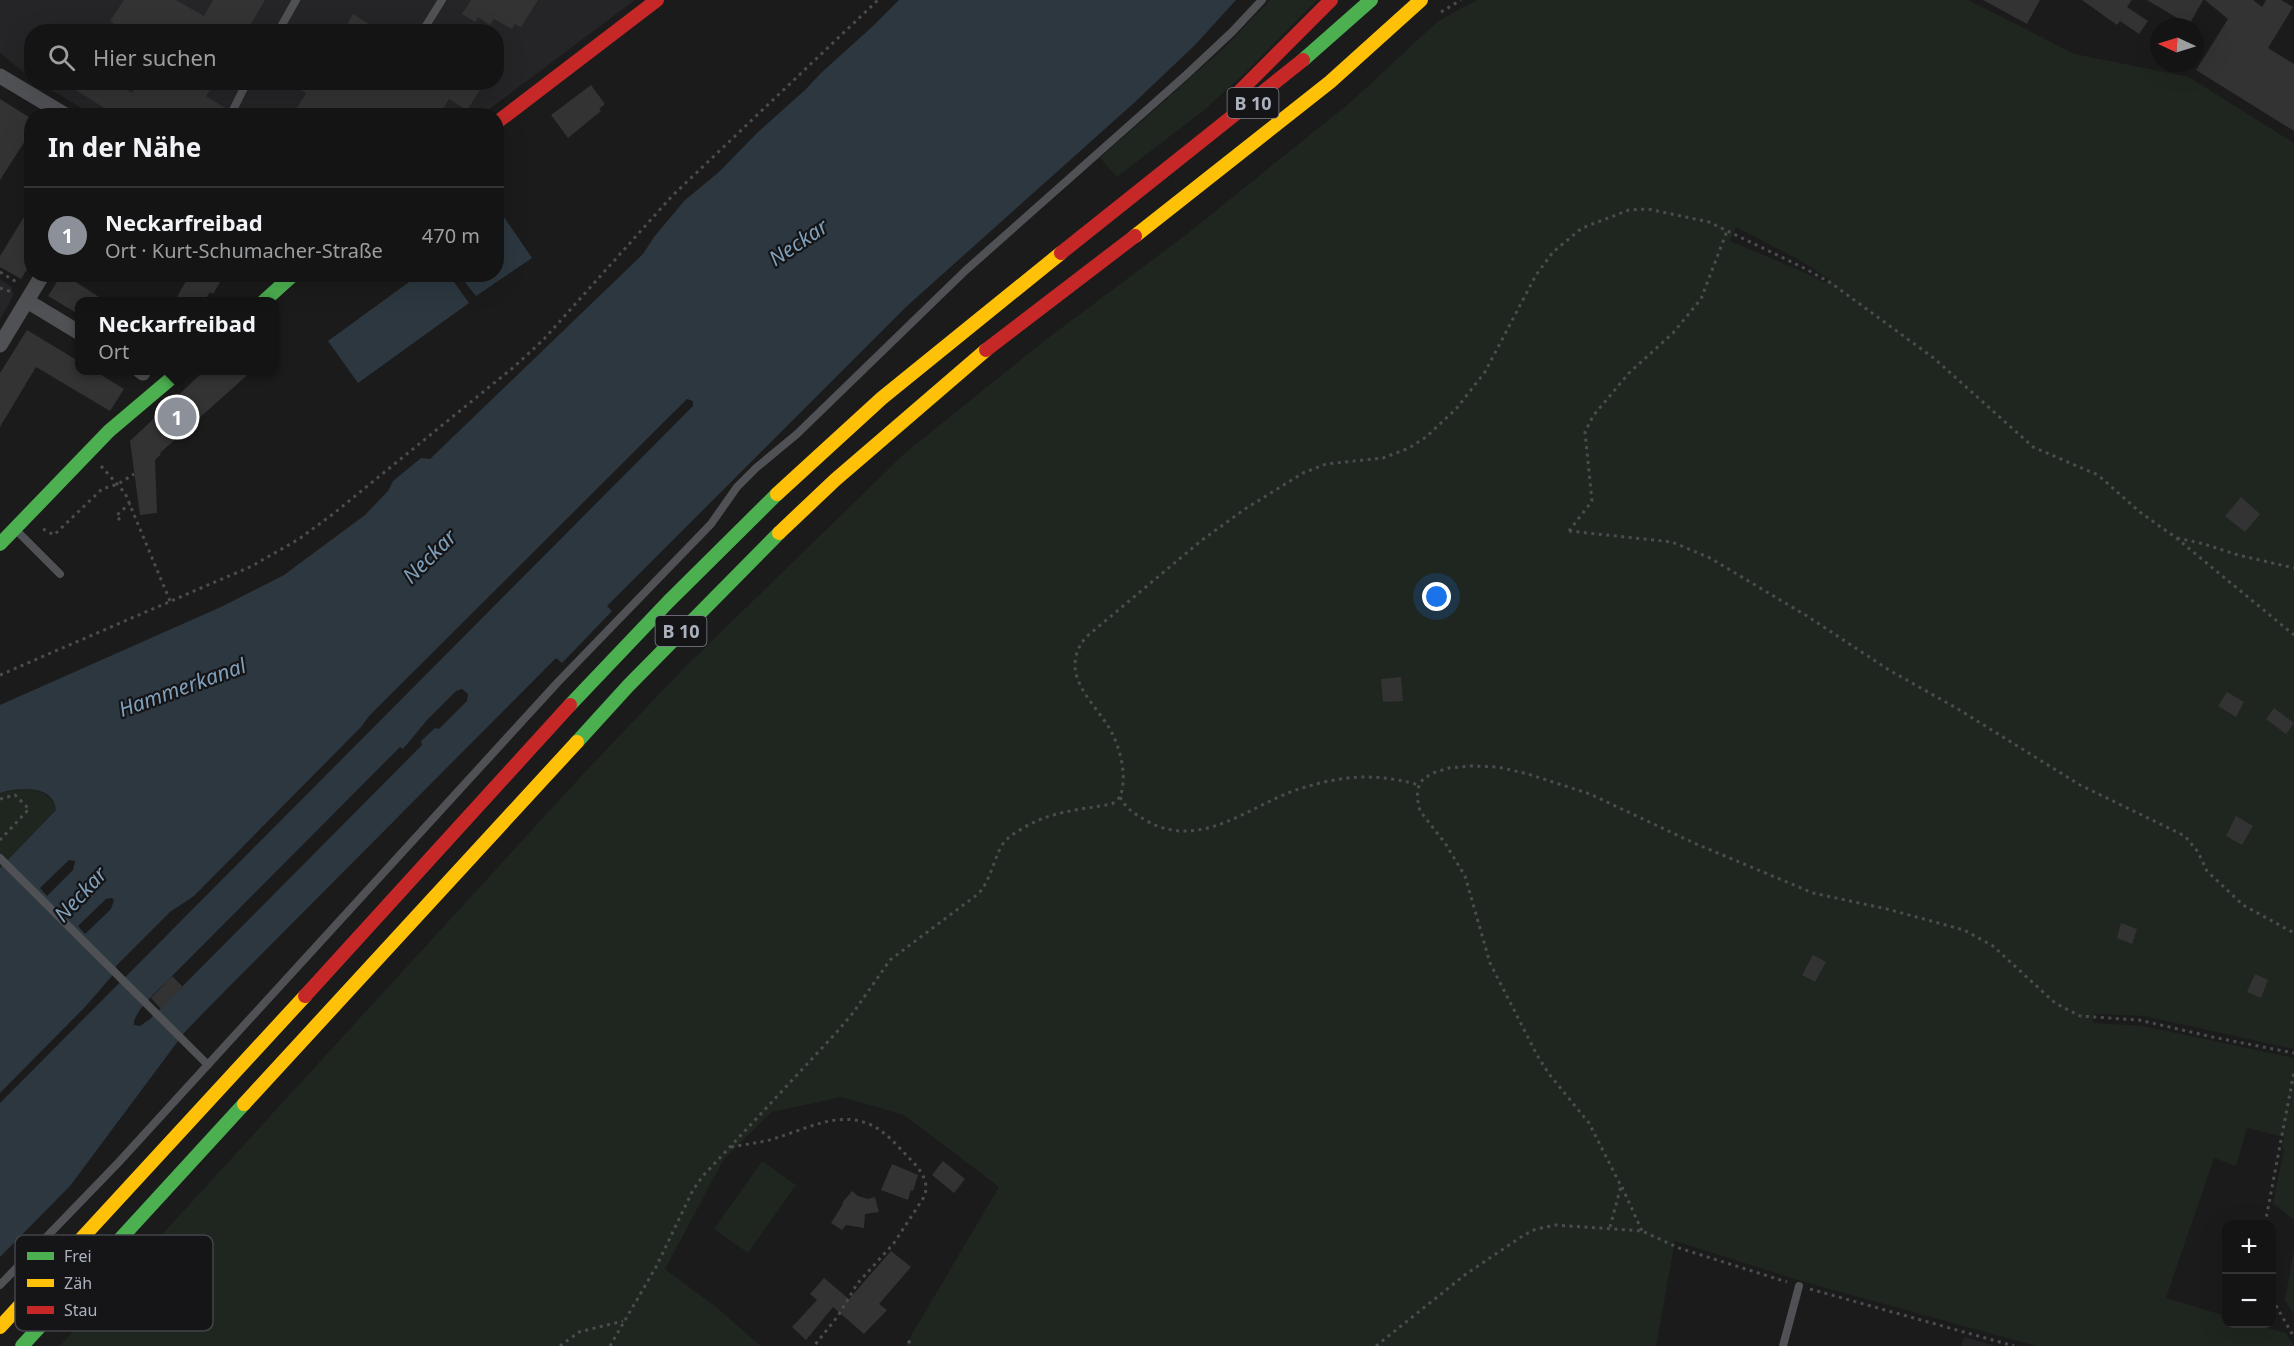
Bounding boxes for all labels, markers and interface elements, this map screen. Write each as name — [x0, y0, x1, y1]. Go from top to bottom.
north arrow — [2150, 18, 2204, 72]
search box — [24, 24, 504, 90]
icon: search — [45, 41, 78, 74]
text: Hier suchen — [93, 42, 217, 72]
road number: B 10 — [1228, 88, 1278, 118]
text: In der Nähe — [48, 129, 201, 165]
text: Neckarfreibad — [105, 207, 263, 237]
water label: Neckar — [763, 211, 834, 272]
text: 1 — [62, 222, 73, 249]
text: 470 m — [422, 222, 480, 249]
text: Ort · Kurt-Schumacher-Straße — [105, 237, 383, 264]
popup — [75, 297, 279, 375]
text: Neckarfreibad — [98, 308, 256, 338]
text: Ort — [98, 338, 129, 365]
pin: 1 — [158, 394, 196, 440]
water label: Neckar — [396, 522, 463, 589]
your location — [1422, 582, 1451, 611]
road number: B 10 — [656, 616, 706, 646]
water label: Hammerkanal — [114, 651, 250, 723]
water label: Neckar — [47, 859, 114, 928]
map controls — [2222, 1220, 2276, 1328]
button: + — [2222, 1220, 2276, 1274]
legend — [15, 1235, 213, 1331]
text: Frei — [64, 1245, 92, 1267]
text: Zäh — [64, 1272, 92, 1294]
button: − — [2222, 1274, 2276, 1328]
text: Stau — [64, 1299, 97, 1321]

